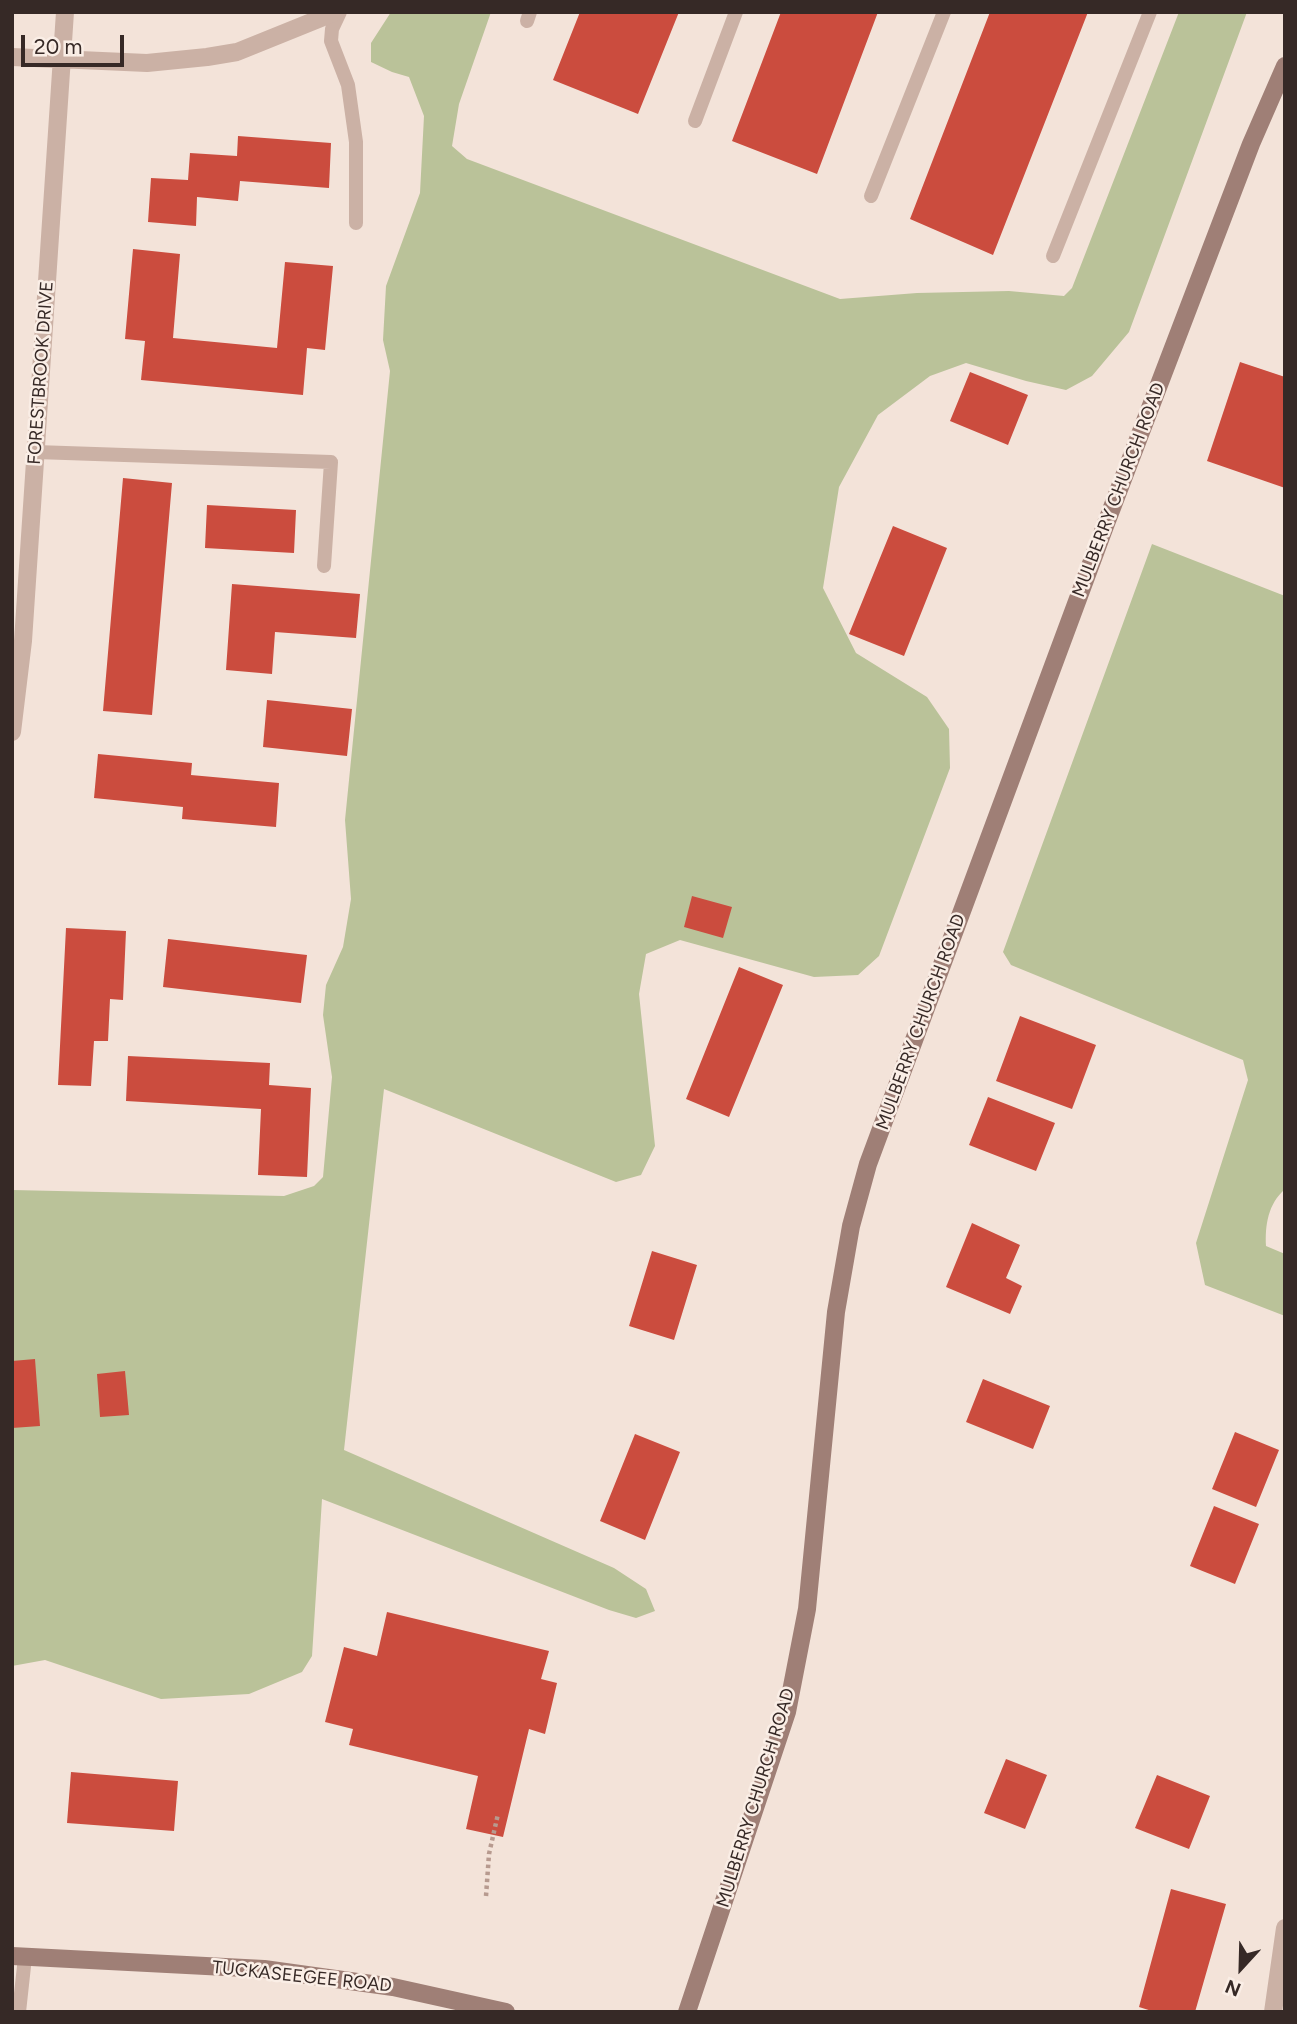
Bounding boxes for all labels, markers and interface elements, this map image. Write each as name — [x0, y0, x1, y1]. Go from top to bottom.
scale bar — [24, 21, 128, 65]
text: 20 m — [34, 34, 82, 59]
street label: FORESTBROOK DRIVE — [24, 280, 58, 466]
street label: MULBERRY CHURCH ROAD — [1068, 380, 1170, 600]
street label: MULBERRY CHURCH ROAD — [872, 911, 970, 1133]
street label: MULBERRY CHURCH ROAD — [712, 1686, 800, 1910]
north arrow — [1206, 1933, 1276, 2003]
street label: TUCKASEEGEE ROAD — [211, 1957, 393, 1997]
text: N — [1222, 1975, 1244, 2001]

